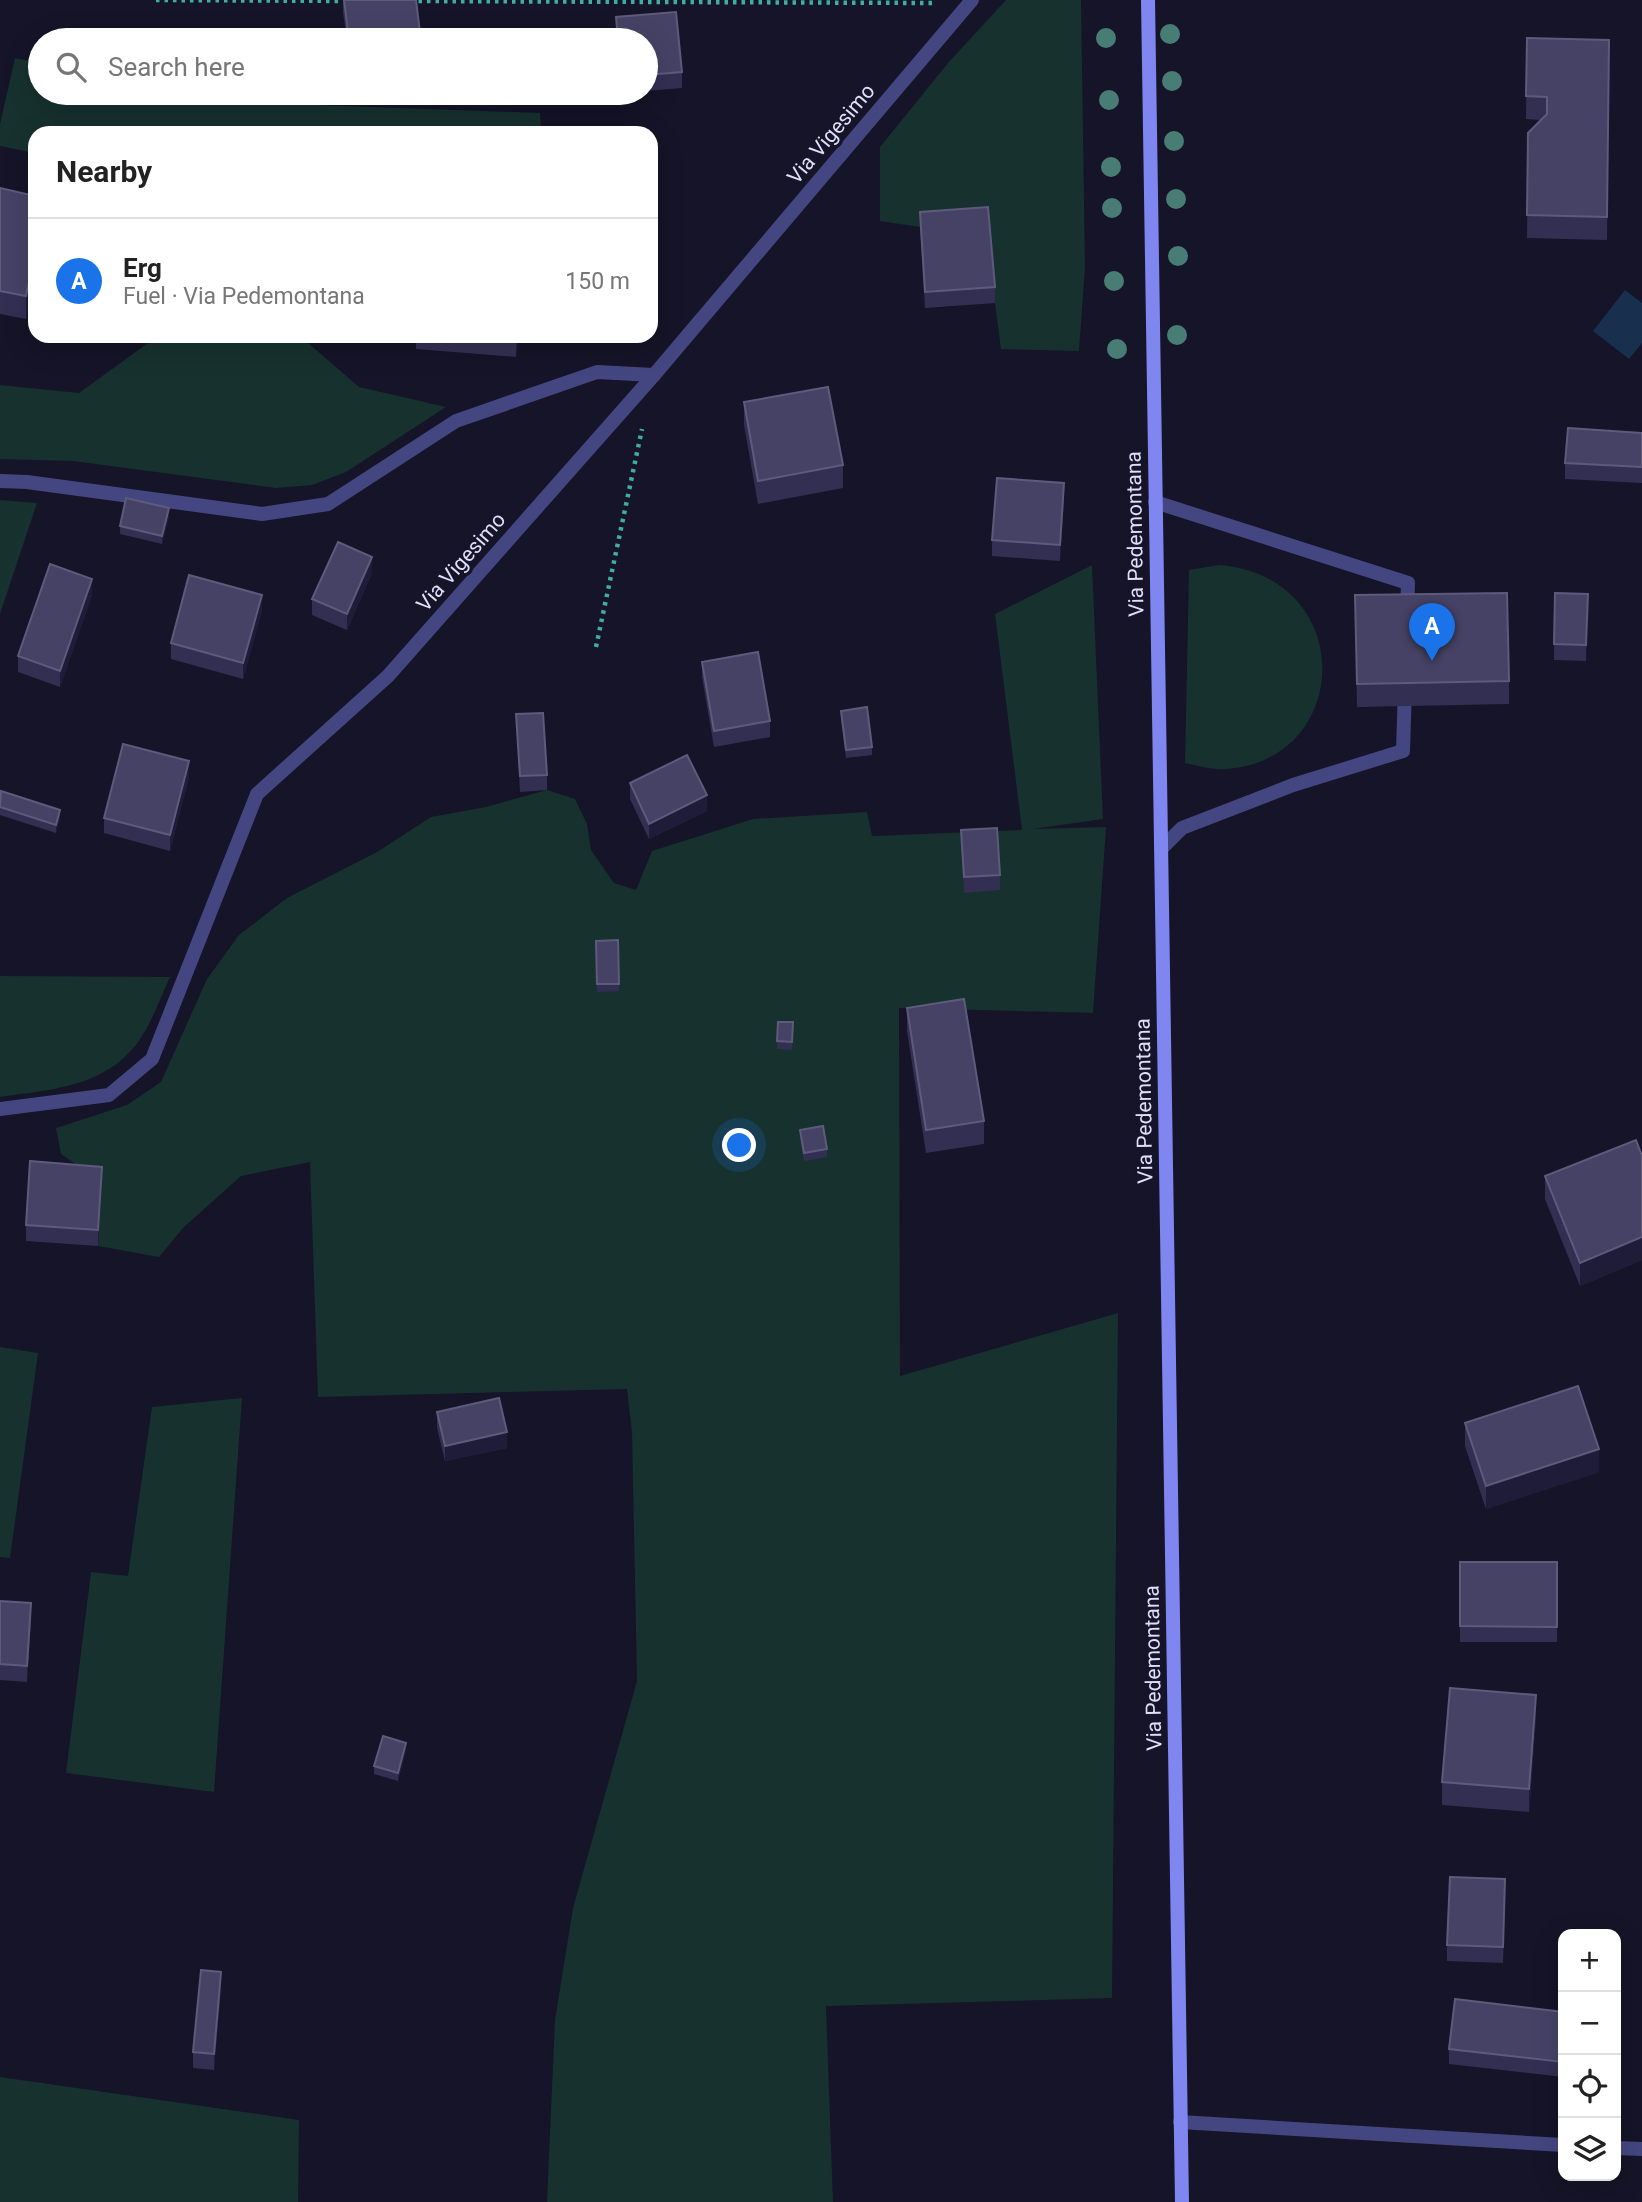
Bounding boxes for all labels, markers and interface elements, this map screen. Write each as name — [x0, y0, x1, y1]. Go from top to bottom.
search box — [28, 28, 658, 105]
icon: search — [52, 48, 90, 86]
text: Search here — [108, 52, 245, 82]
street label: Via Vigesimo — [782, 79, 880, 189]
text: Nearby — [56, 154, 152, 189]
text: Erg — [123, 253, 162, 283]
text: A — [71, 268, 87, 295]
text: 150 m — [565, 268, 630, 295]
text: Fuel · Via Pedemontana — [123, 283, 365, 310]
street label: Via Pedemontana — [1122, 451, 1148, 617]
street label: Via Vigesimo — [412, 508, 510, 616]
pin: A — [1409, 603, 1455, 661]
street label: Via Pedemontana — [1131, 1018, 1157, 1184]
your location — [722, 1128, 756, 1162]
street label: Via Pedemontana — [1140, 1585, 1166, 1751]
map controls — [1558, 1929, 1621, 2181]
button: + — [1558, 1929, 1621, 1992]
button: − — [1558, 1992, 1621, 2055]
button: locate — [1558, 2055, 1621, 2118]
button: layers — [1558, 2118, 1621, 2181]

